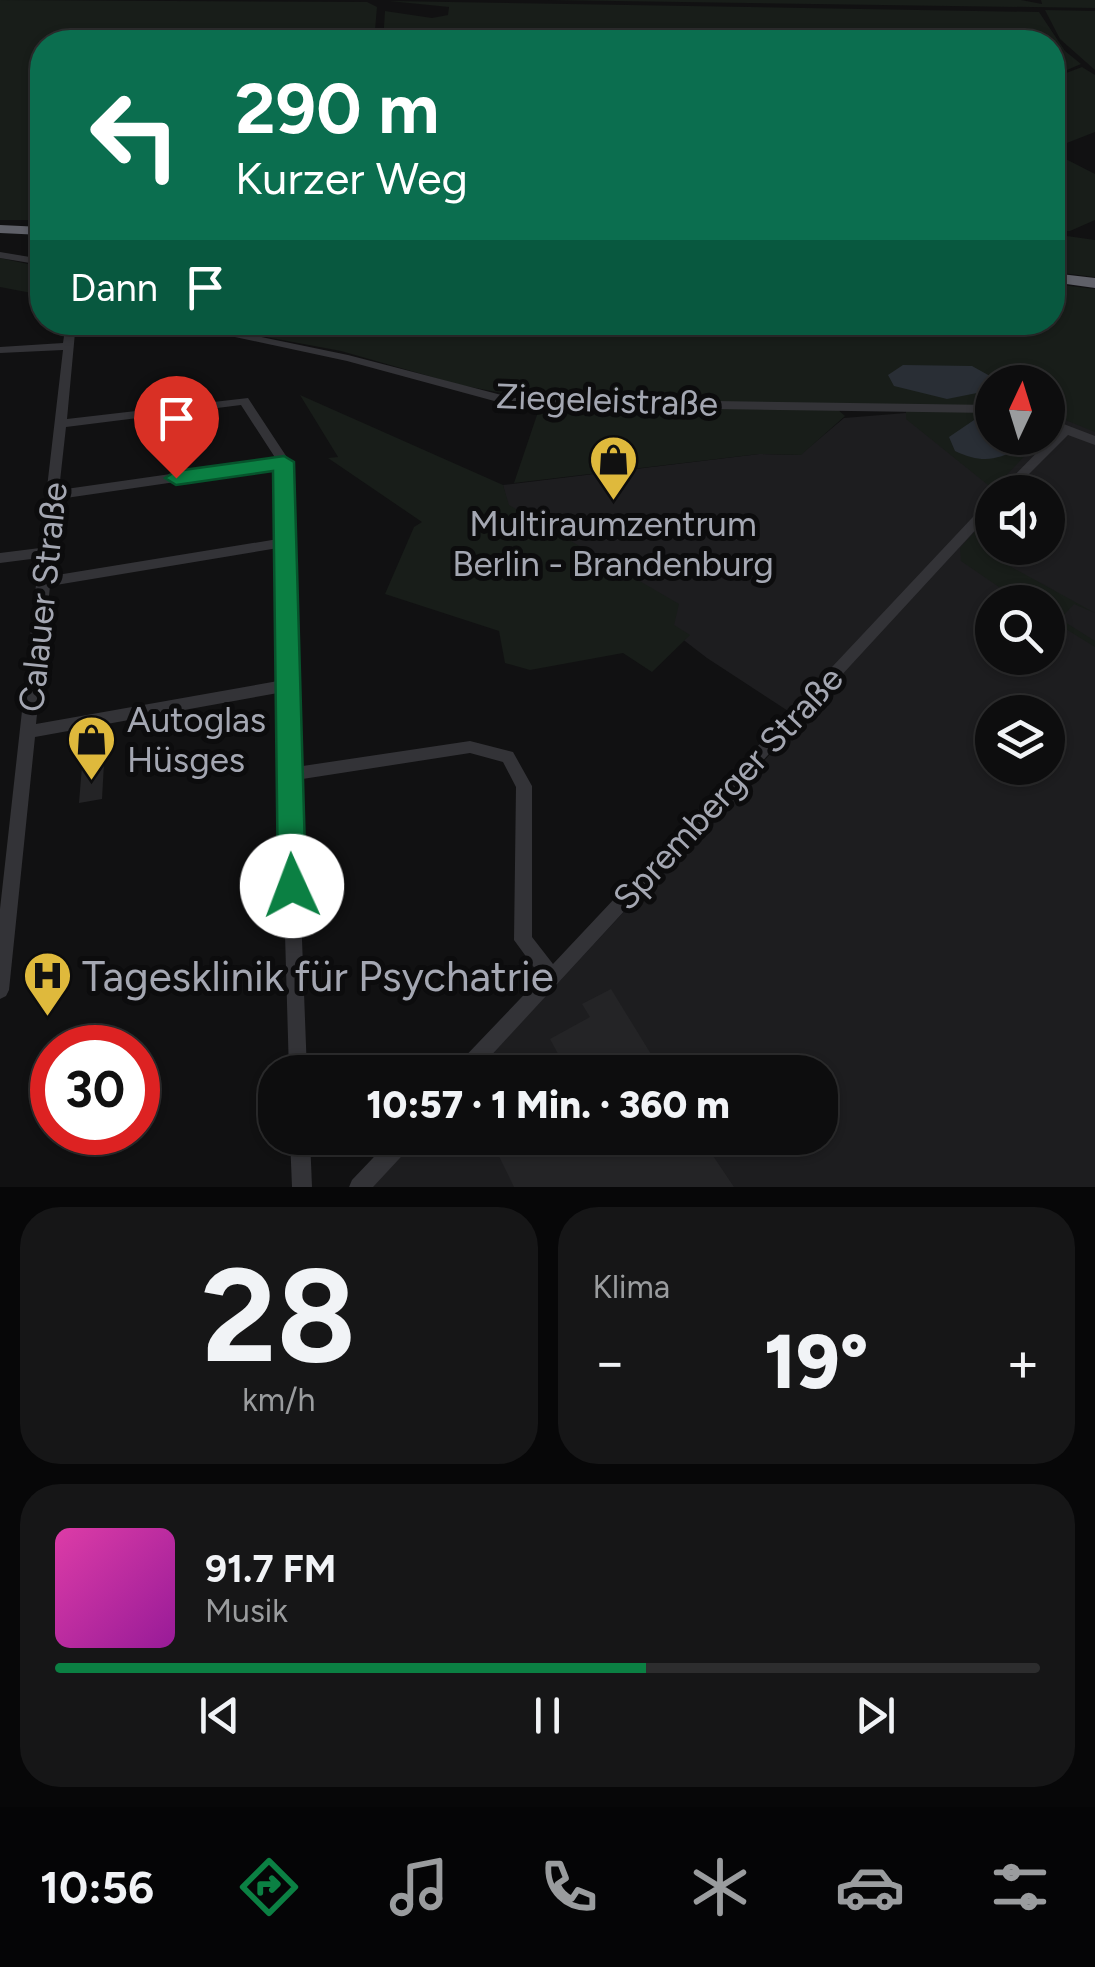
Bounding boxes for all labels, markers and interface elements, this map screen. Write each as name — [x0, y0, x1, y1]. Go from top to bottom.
text: 290 m — [235, 66, 439, 151]
icon: left — [70, 70, 200, 200]
text: Kurzer Weg — [235, 151, 468, 205]
icon: arrive — [178, 260, 233, 315]
text: Dann — [70, 265, 158, 311]
north arrow — [975, 365, 1065, 455]
map controls — [975, 365, 1065, 785]
street label: Ziegeleistraße — [495, 375, 719, 425]
pin — [134, 376, 219, 479]
icon: arrive — [149, 391, 204, 446]
shop icon: Multiraumzentrum Berlin - Brandenburg — [587, 434, 639, 502]
button: sound — [975, 475, 1065, 565]
street label: Calauer Straße — [10, 480, 76, 714]
place label: Multiraumzentrum Berlin - Brandenburg — [452, 503, 774, 585]
button: search — [975, 585, 1065, 675]
street label: Spremberger Straße — [604, 657, 852, 919]
button: layers — [975, 695, 1065, 785]
place label: Autoglas Hüsges — [127, 699, 266, 781]
shop icon: Autoglas Hüsges — [66, 714, 118, 782]
position arrow — [240, 834, 344, 938]
hospital icon: Tagesklinik für Psychatrie — [21, 950, 73, 1018]
place label: Tagesklinik für Psychatrie — [82, 951, 554, 1002]
speed limit sign: 30 — [30, 1025, 160, 1155]
text: 10:57 · 1 Min. · 360 m — [366, 1082, 730, 1128]
text: 28 — [201, 1238, 356, 1394]
text: Klima — [593, 1268, 670, 1306]
text: 19° — [764, 1317, 869, 1407]
text: − — [593, 1329, 627, 1395]
text: + — [1006, 1329, 1040, 1395]
text: km/h — [242, 1381, 315, 1419]
text: 91.7 FM — [205, 1546, 336, 1592]
text: Musik — [205, 1592, 288, 1630]
icon: previous — [192, 1688, 247, 1743]
icon: pause — [520, 1688, 575, 1743]
icon: next — [848, 1688, 903, 1743]
icon: directions — [234, 1852, 304, 1922]
icon: music — [384, 1852, 454, 1922]
icon: phone — [534, 1852, 604, 1922]
icon: climate — [685, 1852, 755, 1922]
icon: car — [835, 1852, 905, 1922]
icon: filters — [985, 1852, 1055, 1922]
text: 10:56 — [40, 1860, 154, 1914]

